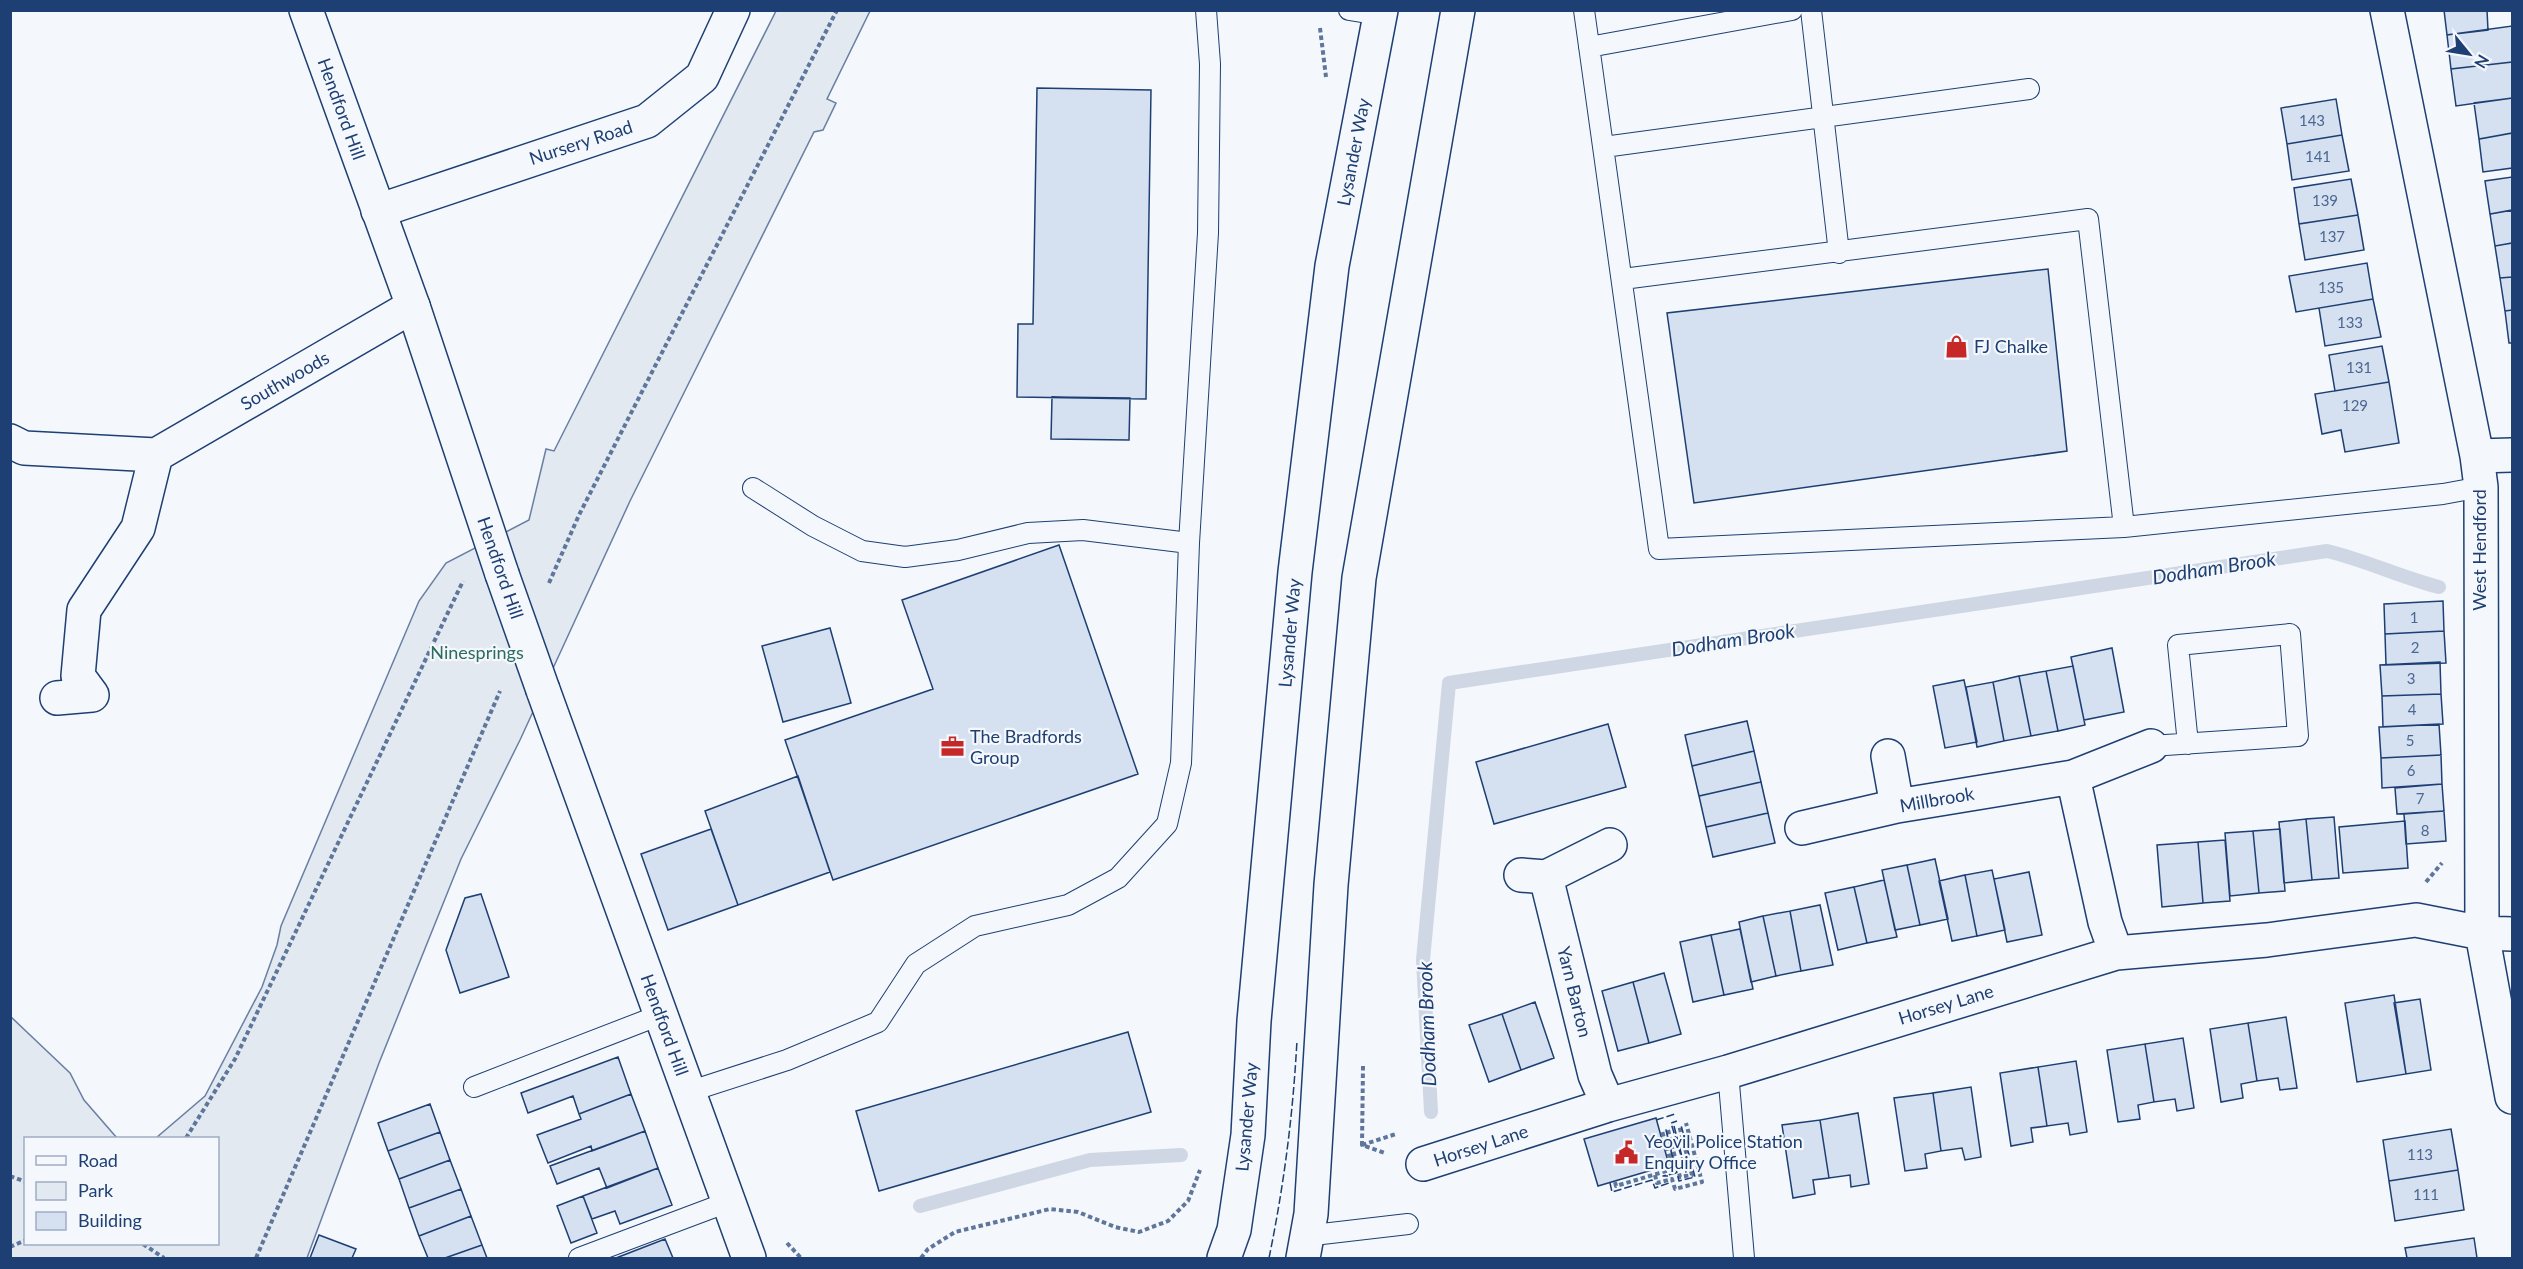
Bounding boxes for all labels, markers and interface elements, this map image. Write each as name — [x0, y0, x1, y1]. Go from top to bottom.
north arrow — [2439, 24, 2499, 84]
text: N — [2471, 52, 2494, 72]
street label: Hendford Hill — [313, 55, 371, 163]
street label: Lysander Way — [1332, 95, 1374, 208]
house number: 143 — [2299, 111, 2325, 129]
street label: Nursery Road — [526, 115, 635, 169]
house number: 141 — [2305, 147, 2331, 165]
house number: 139 — [2312, 191, 2338, 209]
house number: 137 — [2319, 227, 2345, 245]
house number: 135 — [2318, 278, 2344, 296]
house number: 133 — [2337, 313, 2363, 331]
shop icon: FJ Chalke — [1943, 334, 1969, 360]
place label: FJ Chalke — [1974, 335, 2048, 357]
street label: Southwoods — [236, 346, 333, 414]
house number: 131 — [2346, 358, 2372, 376]
house number: 129 — [2342, 396, 2368, 414]
street label: West Hendford — [2468, 489, 2490, 611]
street label: Hendford Hill — [473, 514, 529, 622]
water label: Dodham Brook — [2150, 545, 2278, 589]
street label: Lysander Way — [1273, 577, 1305, 688]
house number: 1 — [2410, 608, 2418, 626]
water label: Dodham Brook — [1669, 617, 1797, 661]
house number: 2 — [2411, 638, 2419, 656]
park label: Ninesprings — [430, 641, 524, 663]
house number: 3 — [2407, 669, 2415, 687]
house number: 4 — [2408, 700, 2417, 718]
place label: The Bradfords Group — [970, 725, 1082, 768]
house number: 5 — [2406, 731, 2414, 749]
office icon: The Bradfords Group — [939, 734, 965, 760]
house number: 6 — [2407, 761, 2416, 779]
street label: Millbrook — [1898, 782, 1977, 816]
house number: 7 — [2416, 789, 2425, 807]
house number: 8 — [2421, 821, 2429, 839]
street label: Yarn Barton — [1553, 944, 1597, 1040]
water label: Dodham Brook — [1412, 961, 1440, 1087]
street label: Hendford Hill — [636, 971, 694, 1079]
street label: Horsey Lane — [1895, 979, 1996, 1029]
street label: Lysander Way — [1230, 1061, 1262, 1172]
street label: Horsey Lane — [1430, 1119, 1531, 1171]
place label: Yeovil Police Station Enquiry Office — [1644, 1130, 1803, 1173]
legend — [24, 1137, 219, 1245]
public building icon: Yeovil Police Station Enquiry Office — [1613, 1139, 1639, 1165]
house number: 113 — [2407, 1145, 2433, 1163]
text: Road — [78, 1149, 118, 1171]
text: Park — [78, 1179, 114, 1201]
house number: 111 — [2413, 1185, 2439, 1203]
text: Building — [78, 1209, 142, 1231]

